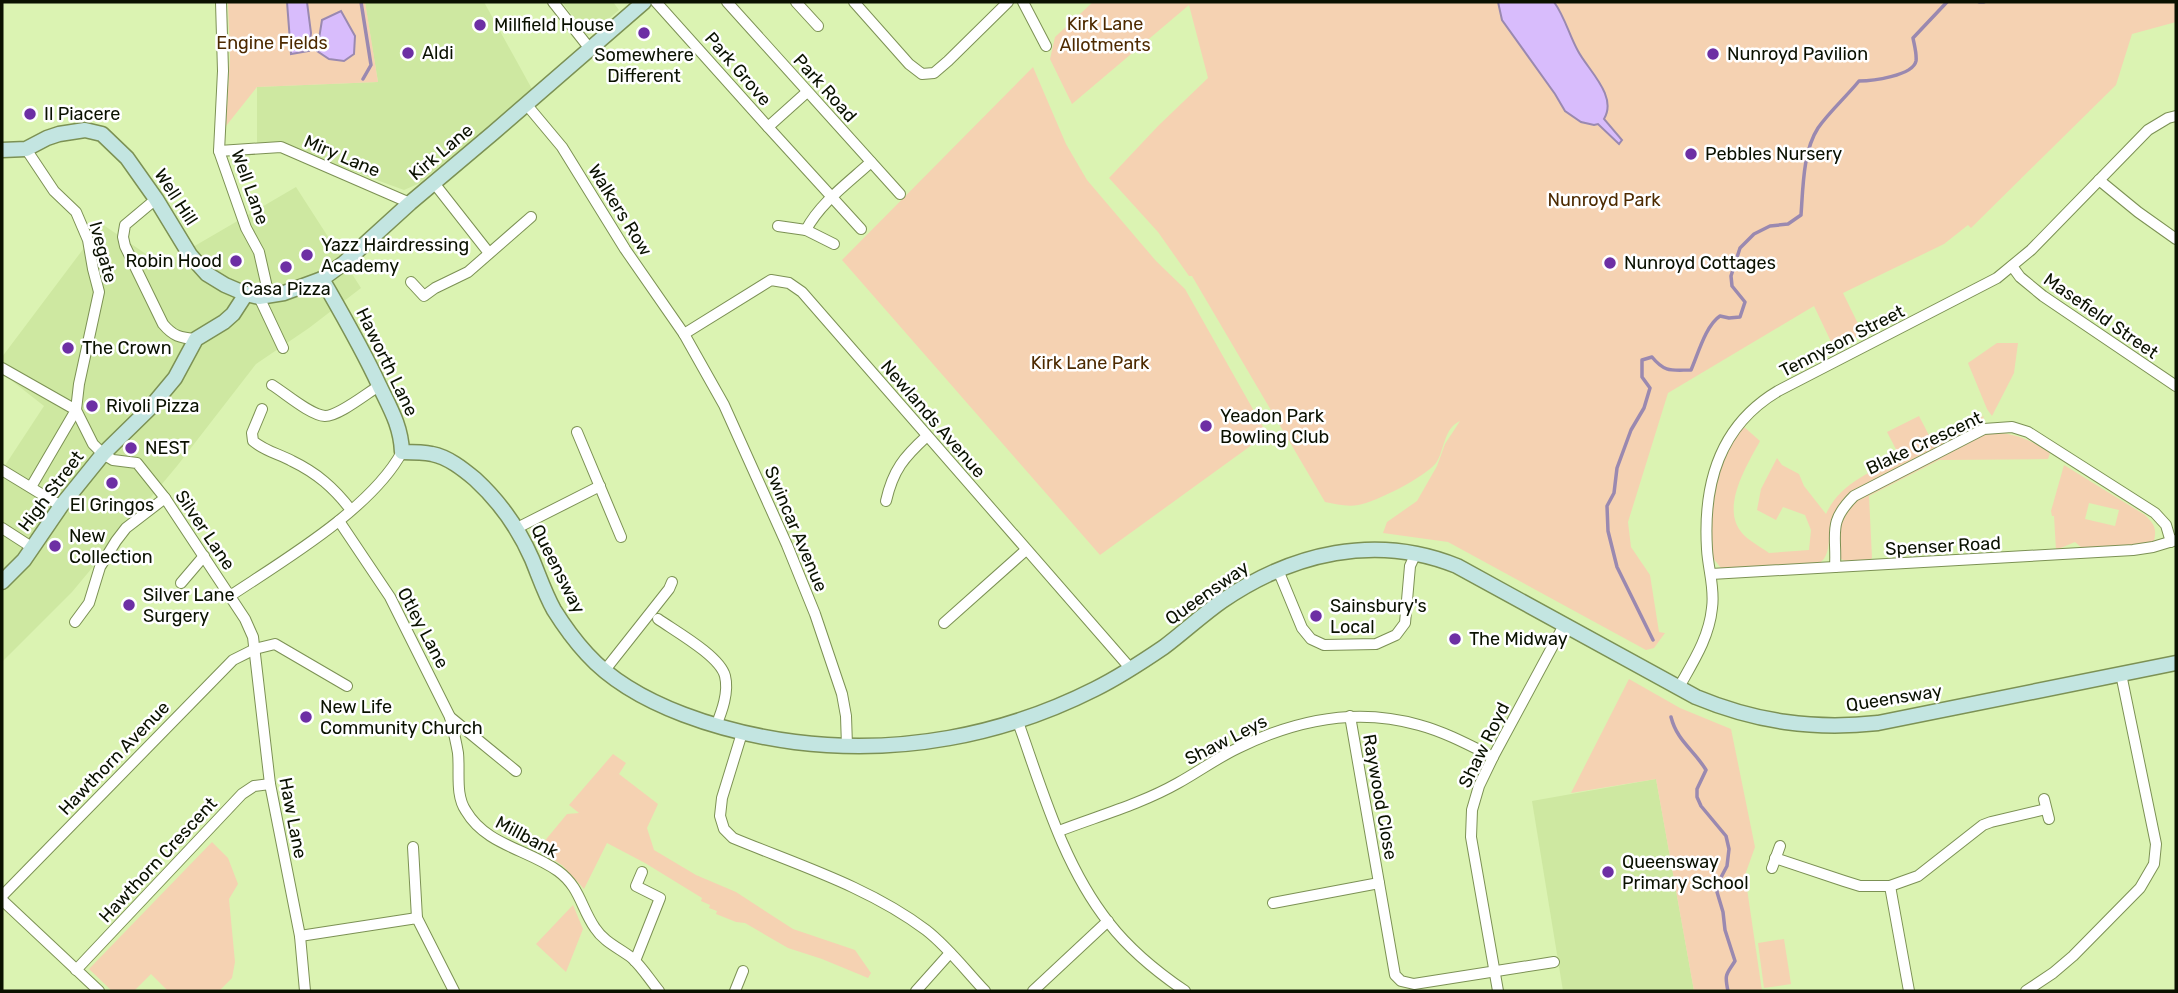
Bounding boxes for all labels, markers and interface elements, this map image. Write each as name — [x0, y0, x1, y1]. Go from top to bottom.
park label: Kirk Lane Allotments — [1059, 13, 1151, 56]
place label: Millfield House — [494, 14, 614, 36]
marker: Millfield House — [472, 17, 488, 33]
marker: Somewhere Different — [636, 25, 652, 41]
street label: Park Grove — [700, 28, 776, 110]
park label: Engine Fields — [216, 32, 328, 54]
place label: Aldi — [422, 42, 454, 64]
place label: Nunroyd Pavilion — [1727, 43, 1868, 65]
place label: Somewhere Different — [594, 44, 694, 87]
marker: Aldi — [400, 45, 416, 61]
marker: Nunroyd Pavilion — [1705, 46, 1721, 62]
street label: Park Road — [789, 49, 861, 127]
place label: Il Piacere — [44, 103, 120, 125]
marker: Il Piacere — [22, 106, 38, 122]
street label: Kirk Lane — [405, 119, 477, 185]
street label: Miry Lane — [301, 130, 383, 182]
place label: Pebbles Nursery — [1705, 143, 1842, 165]
street label: Well Lane — [226, 146, 274, 228]
marker: Pebbles Nursery — [1683, 146, 1699, 162]
street label: Walkers Row — [583, 160, 657, 260]
street label: Well Hill — [150, 164, 202, 230]
park label: Nunroyd Park — [1547, 189, 1661, 211]
street label: Ivegate — [84, 219, 122, 285]
place label: Yazz Hairdressing Academy — [321, 234, 469, 277]
marker: Yazz Hairdressing Academy — [299, 247, 315, 263]
place label: Robin Hood — [125, 250, 222, 272]
place label: Nunroyd Cottages — [1624, 252, 1776, 274]
marker: Robin Hood — [228, 253, 244, 269]
marker: Nunroyd Cottages — [1602, 255, 1618, 271]
marker: Casa Pizza — [278, 259, 294, 275]
street label: Masefield Street — [2039, 268, 2163, 364]
place label: Casa Pizza — [241, 278, 331, 300]
street label: Tennyson Street — [1776, 300, 1908, 382]
street label: Haworth Lane — [351, 304, 423, 420]
place label: The Crown — [82, 337, 172, 359]
marker: The Crown — [60, 340, 76, 356]
park label: Kirk Lane Park — [1031, 352, 1150, 374]
street label: Newlands Avenue — [876, 356, 990, 482]
place label: Rivoli Pizza — [106, 395, 199, 417]
marker: Rivoli Pizza — [84, 398, 100, 414]
place label: Yeadon Park Bowling Club — [1220, 405, 1329, 448]
street label: Blake Crescent — [1863, 407, 1985, 479]
marker: Yeadon Park Bowling Club — [1198, 418, 1214, 434]
place label: NEST — [145, 437, 190, 459]
marker: NEST — [123, 440, 139, 456]
street label: High Street — [14, 446, 88, 536]
street label: Swincar Avenue — [760, 463, 832, 595]
marker: El Gringos — [104, 475, 120, 491]
street label: Silver Lane — [170, 486, 240, 574]
place label: El Gringos — [70, 494, 154, 516]
street label: Queensway — [526, 521, 590, 617]
place label: New Collection — [69, 525, 153, 568]
street label: Spenser Road — [1885, 532, 2001, 560]
marker: New Collection — [47, 538, 63, 554]
street label: Queensway — [1161, 556, 1253, 630]
place label: Silver Lane Surgery — [143, 584, 235, 627]
street label: Otley Lane — [393, 584, 453, 672]
place label: Sainsbury's Local — [1330, 595, 1427, 638]
marker: Silver Lane Surgery — [121, 597, 137, 613]
marker: Sainsbury's Local — [1308, 608, 1324, 624]
place label: The Midway — [1469, 628, 1568, 650]
marker: The Midway — [1447, 631, 1463, 647]
street label: Queensway — [1844, 680, 1944, 716]
street label: Hawthorn Avenue — [54, 696, 174, 820]
place label: New Life Community Church — [320, 696, 483, 739]
street label: Shaw Royd — [1454, 699, 1514, 791]
marker: New Life Community Church — [298, 709, 314, 725]
street label: Shaw Leys — [1181, 710, 1271, 770]
street label: Raywood Close — [1358, 732, 1402, 862]
street label: Haw Lane — [274, 776, 312, 860]
street label: Hawthorn Crescent — [94, 793, 222, 927]
street label: Millbank — [492, 811, 563, 863]
place label: Queensway Primary School — [1622, 851, 1749, 894]
marker: Queensway Primary School — [1600, 864, 1616, 880]

